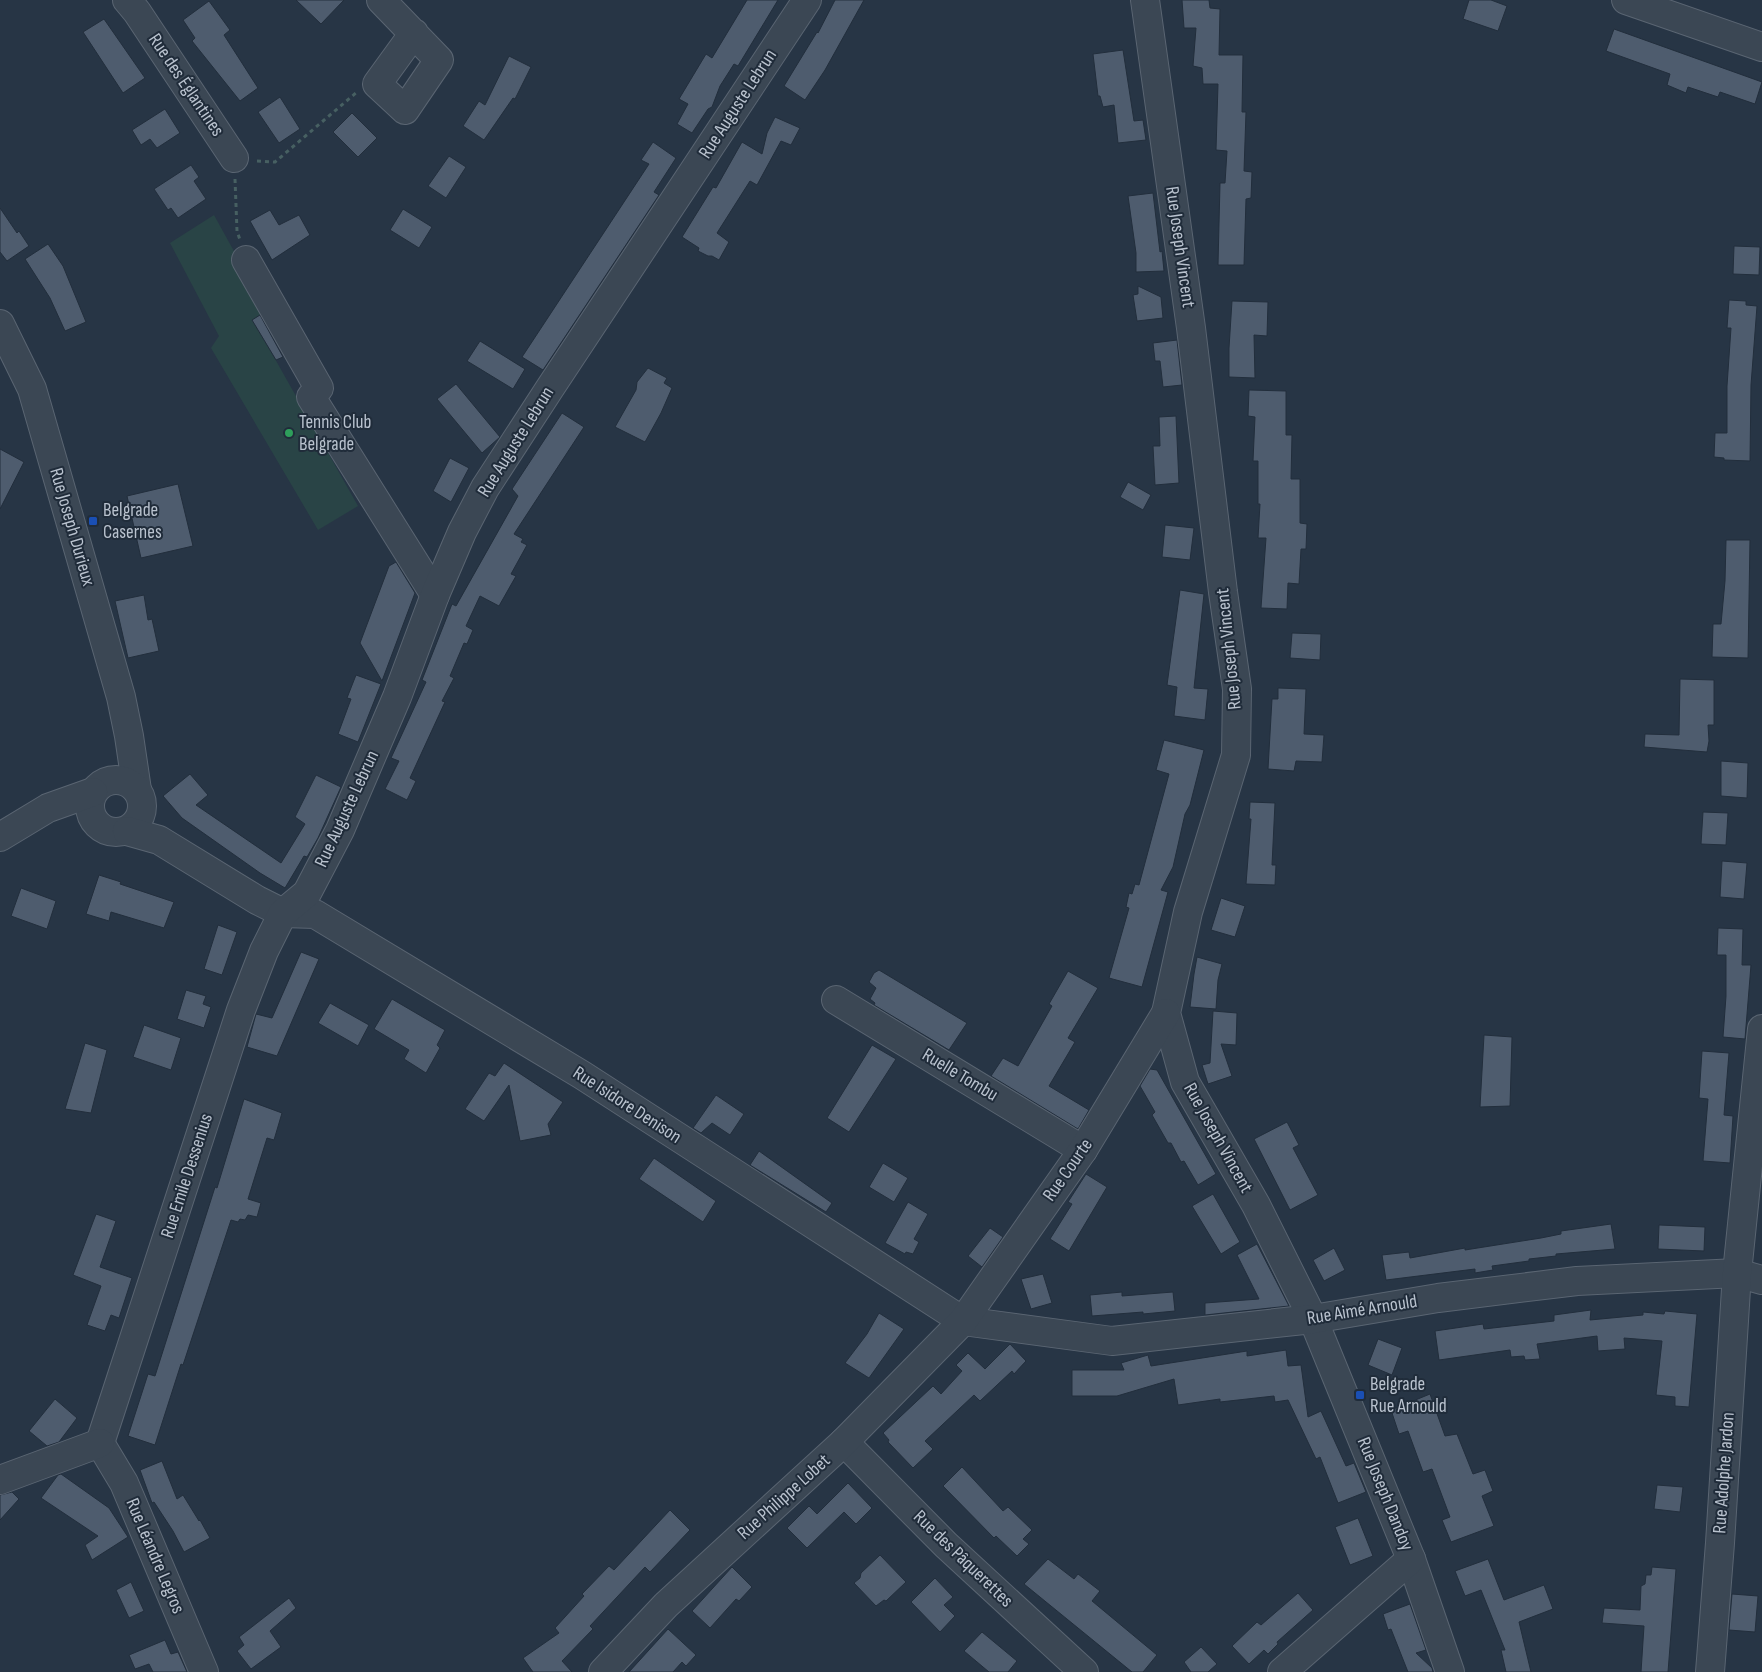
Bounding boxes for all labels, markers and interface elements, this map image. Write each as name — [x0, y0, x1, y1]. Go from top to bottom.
street label: Rue des Églantines — [143, 29, 229, 141]
street label: Rue Auguste Lebrun — [694, 45, 782, 163]
street label: Rue Joseph Vincent — [1160, 185, 1200, 309]
street label: Rue Auguste Lebrun — [473, 382, 559, 502]
place label: Tennis Club Belgrade — [299, 411, 371, 456]
marker: Tennis Club Belgrade — [283, 427, 295, 439]
street label: Rue Joseph Durieux — [44, 465, 100, 589]
place label: Belgrade Casernes — [103, 499, 162, 544]
marker: Belgrade Casernes — [87, 515, 99, 527]
street label: Rue Joseph Vincent — [1211, 587, 1247, 711]
street label: Rue Auguste Lebrun — [310, 747, 384, 871]
street label: Ruelle Tombu — [918, 1043, 1002, 1107]
street label: Rue Isidore Denison — [568, 1061, 686, 1149]
street label: Rue Joseph Vincent — [1178, 1079, 1258, 1197]
street label: Rue Emile Dessenius — [156, 1111, 218, 1241]
street label: Rue Courte — [1038, 1134, 1098, 1206]
street label: Rue Aimé Arnould — [1305, 1290, 1419, 1330]
place label: Belgrade Rue Arnould — [1370, 1373, 1447, 1418]
marker: Belgrade Rue Arnould — [1354, 1389, 1366, 1401]
street label: Rue Adolphe Jardon — [1708, 1412, 1740, 1534]
street label: Rue Joseph Dandoy — [1352, 1434, 1418, 1555]
street label: Rue Philippe Lobet — [733, 1449, 835, 1545]
street label: Rue Léandre Legros — [120, 1495, 190, 1617]
street label: Rue des Pâquerettes — [908, 1506, 1018, 1613]

